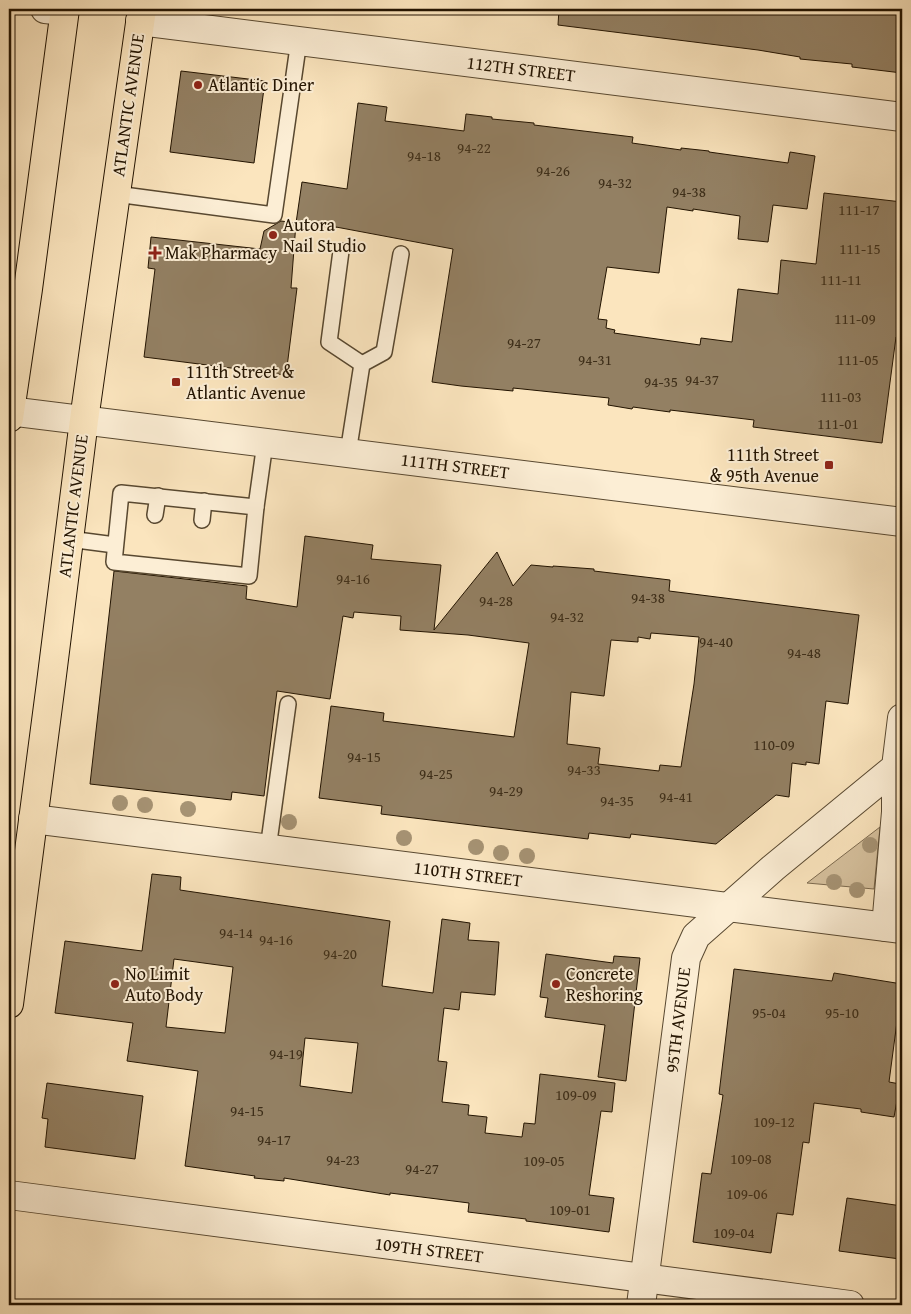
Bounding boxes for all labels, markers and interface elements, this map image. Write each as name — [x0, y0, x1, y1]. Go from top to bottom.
street label: ATLANTIC AVENUE — [104, 32, 151, 178]
street label: 112TH STREET — [465, 48, 577, 89]
place label: Atlantic Diner — [208, 71, 315, 98]
marker: Atlantic Diner — [192, 79, 204, 91]
house number: 94-22 — [457, 137, 491, 158]
house number: 94-18 — [407, 145, 441, 166]
house number: 94-26 — [536, 160, 570, 181]
house number: 94-32 — [598, 172, 632, 193]
house number: 94-38 — [672, 181, 706, 202]
house number: 111-17 — [838, 199, 880, 220]
place label: Autora Nail Studio — [283, 211, 366, 259]
marker: Autora Nail Studio — [267, 229, 279, 241]
house number: 111-15 — [839, 238, 881, 259]
place label: Mak Pharmacy — [165, 239, 277, 266]
marker: Mak Pharmacy — [149, 247, 161, 259]
house number: 111-11 — [820, 269, 862, 290]
house number: 111-09 — [834, 308, 876, 329]
house number: 94-27 — [507, 332, 541, 353]
house number: 94-31 — [578, 349, 612, 370]
house number: 111-05 — [837, 349, 879, 370]
place label: 111th Street & Atlantic Avenue — [186, 358, 306, 406]
house number: 94-37 — [685, 369, 719, 390]
house number: 94-35 — [644, 371, 678, 392]
marker: 111th Street & Atlantic Avenue — [170, 376, 182, 388]
house number: 111-03 — [820, 386, 862, 407]
house number: 111-01 — [817, 413, 859, 434]
street label: ATLANTIC AVENUE — [50, 433, 95, 579]
place label: 111th Street & 95th Avenue — [710, 441, 820, 489]
street label: 111TH STREET — [399, 445, 511, 486]
marker: 111th Street & 95th Avenue — [823, 459, 835, 471]
house number: 94-16 — [336, 568, 370, 589]
house number: 94-38 — [631, 587, 665, 608]
house number: 94-28 — [479, 590, 513, 611]
house number: 94-32 — [550, 606, 584, 627]
house number: 94-40 — [699, 631, 733, 652]
house number: 94-48 — [787, 642, 821, 663]
house number: 110-09 — [753, 734, 795, 755]
house number: 94-15 — [347, 746, 381, 767]
house number: 94-33 — [567, 759, 601, 780]
house number: 94-25 — [419, 763, 453, 784]
house number: 94-29 — [489, 780, 523, 801]
house number: 94-41 — [659, 786, 693, 807]
house number: 94-35 — [600, 790, 634, 811]
street label: 110TH STREET — [412, 853, 524, 894]
house number: 94-14 — [219, 922, 253, 943]
house number: 94-16 — [259, 929, 293, 950]
house number: 94-20 — [323, 943, 357, 964]
place label: No Limit Auto Body — [125, 960, 203, 1008]
place label: Concrete Reshoring — [566, 960, 643, 1008]
street label: 95TH AVENUE — [658, 965, 697, 1074]
marker: No Limit Auto Body — [109, 978, 121, 990]
marker: Concrete Reshoring — [550, 978, 562, 990]
house number: 95-04 — [752, 1002, 786, 1023]
house number: 95-10 — [825, 1002, 859, 1023]
house number: 94-19 — [269, 1043, 303, 1064]
house number: 109-09 — [555, 1084, 597, 1105]
house number: 94-15 — [230, 1100, 264, 1121]
house number: 109-12 — [753, 1111, 795, 1132]
house number: 94-17 — [257, 1129, 291, 1150]
house number: 109-08 — [730, 1148, 772, 1169]
house number: 94-23 — [326, 1149, 360, 1170]
house number: 109-05 — [523, 1150, 565, 1171]
house number: 94-27 — [405, 1158, 439, 1179]
house number: 109-06 — [726, 1183, 768, 1204]
house number: 109-01 — [549, 1199, 591, 1220]
house number: 109-04 — [713, 1222, 755, 1243]
street label: 109TH STREET — [373, 1229, 485, 1270]

